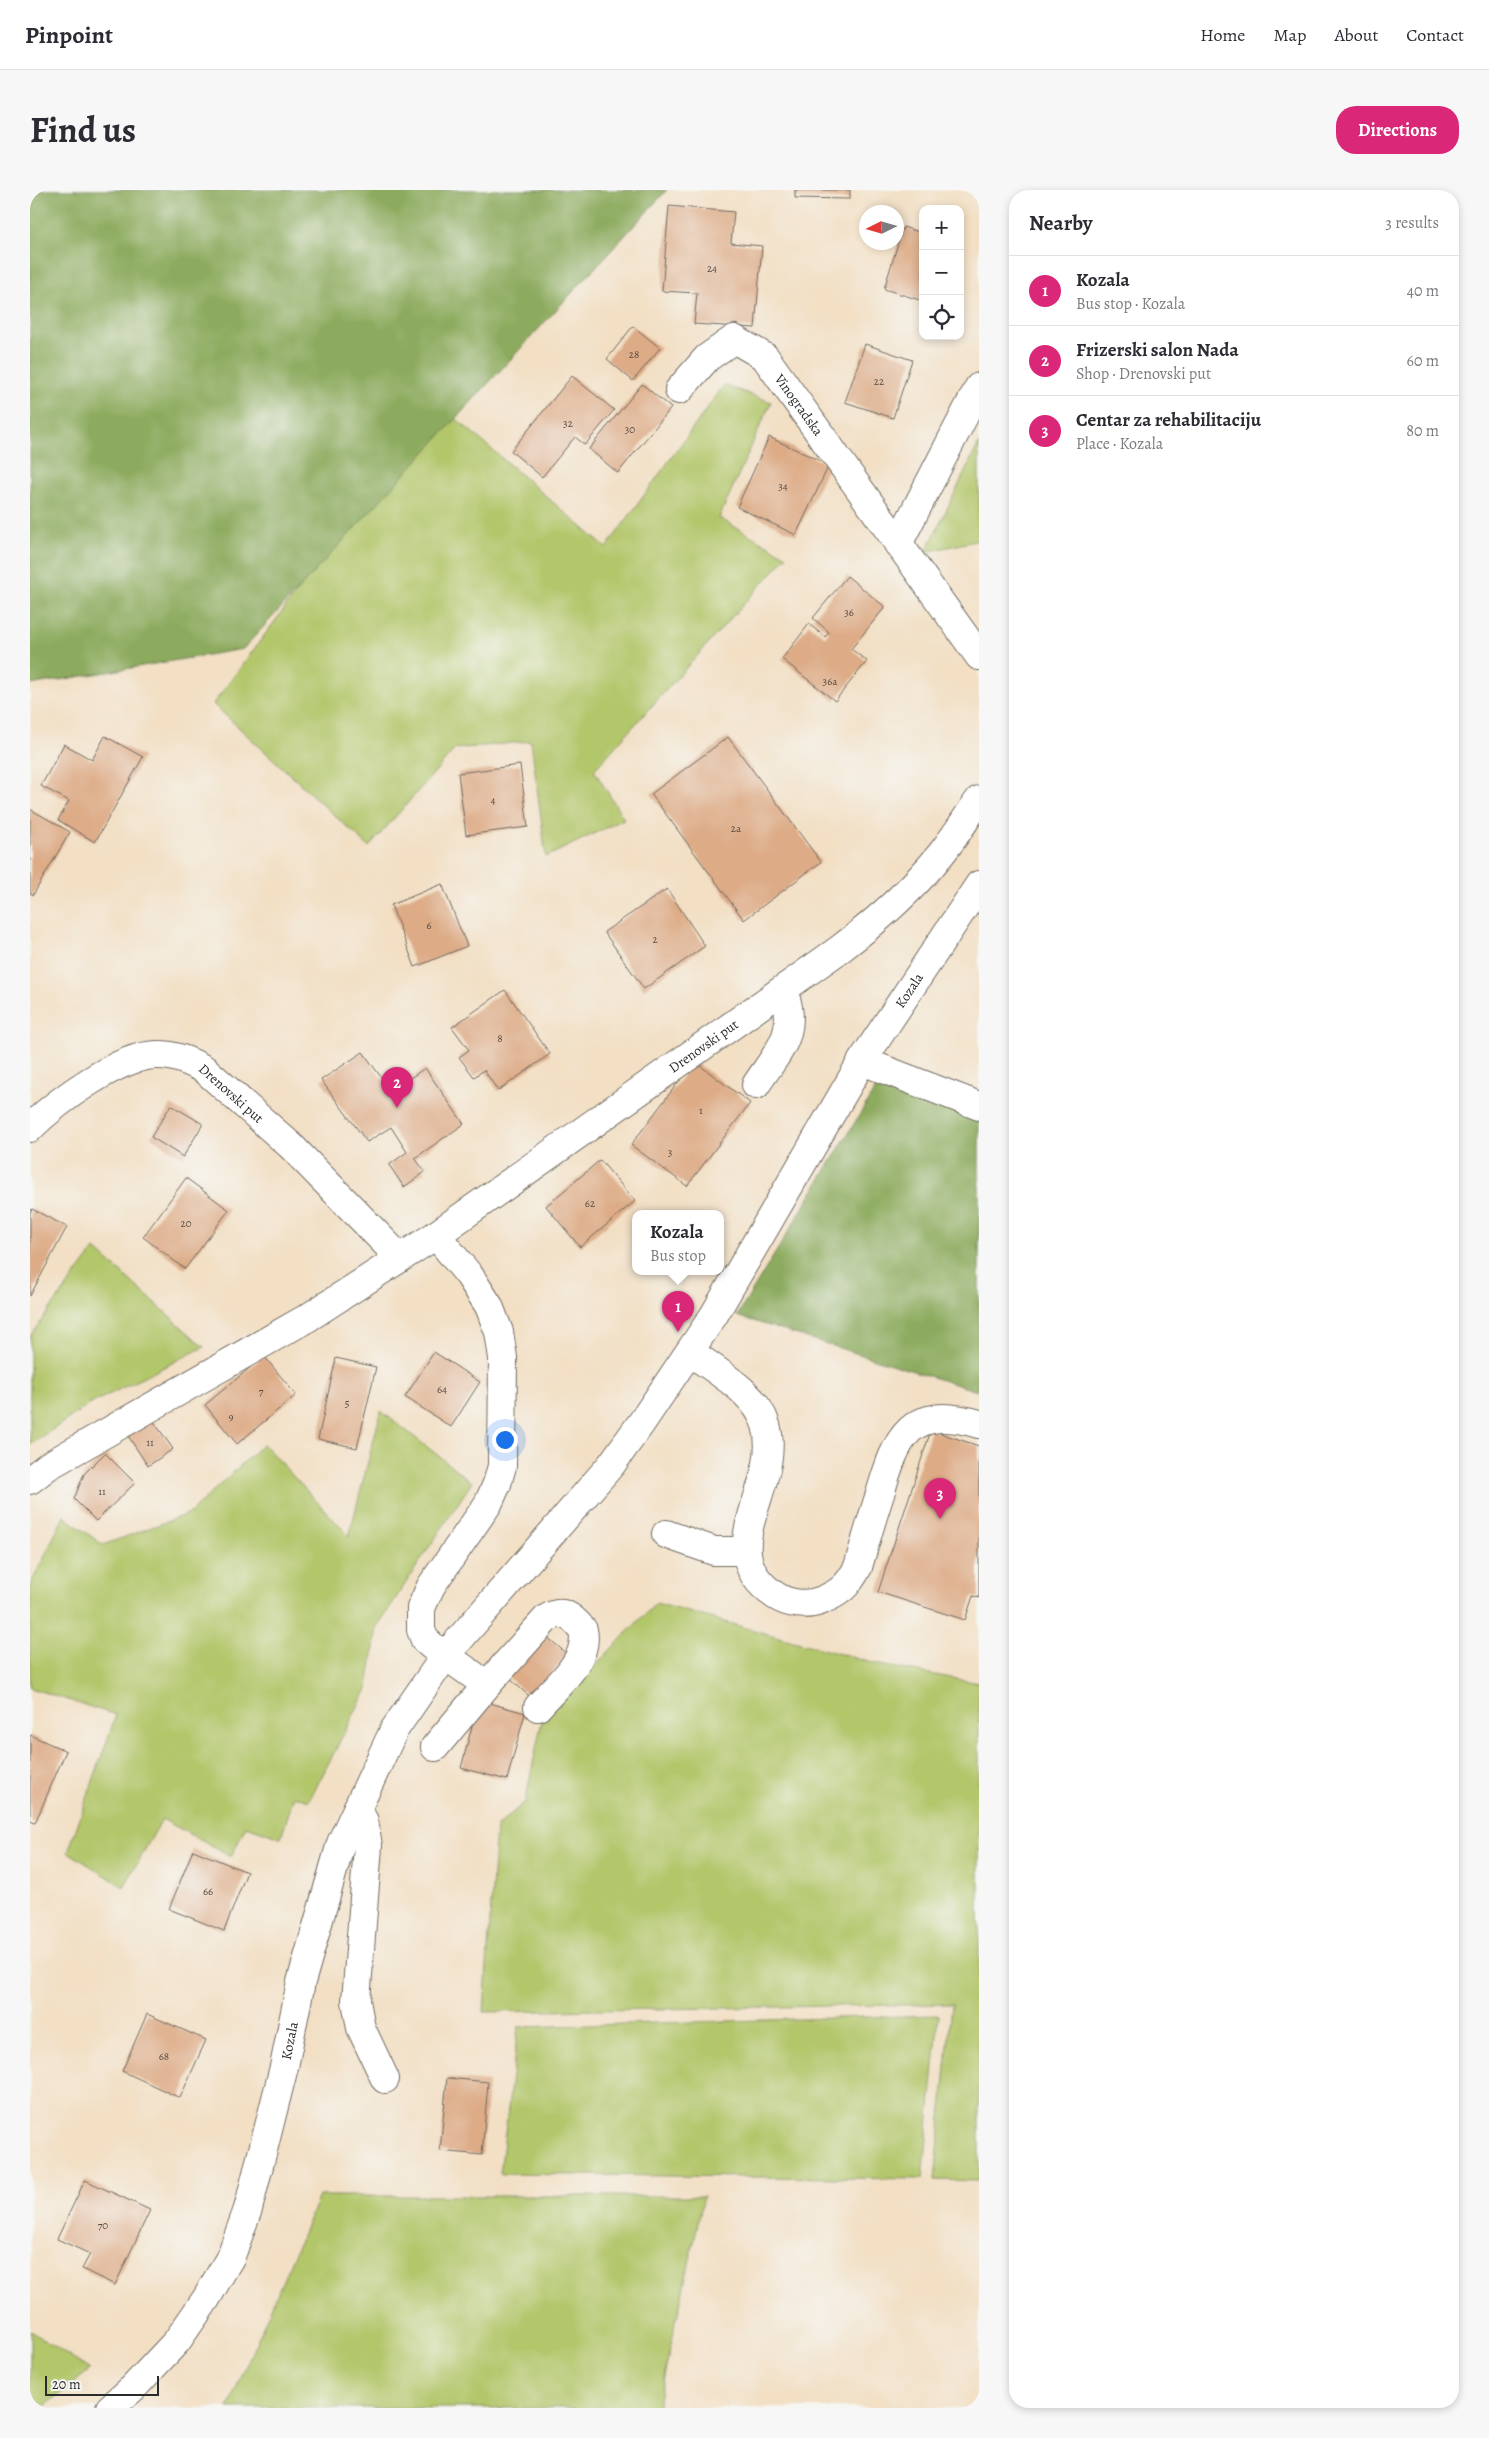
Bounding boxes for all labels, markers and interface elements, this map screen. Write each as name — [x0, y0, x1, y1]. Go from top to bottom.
text: Pinpoint — [25, 19, 113, 51]
text: Home — [1200, 23, 1245, 47]
text: Map — [1273, 23, 1306, 47]
text: About — [1334, 23, 1378, 47]
text: Contact — [1406, 23, 1464, 47]
text: Find us — [30, 106, 136, 154]
button: Directions — [1336, 106, 1459, 154]
north arrow — [859, 205, 904, 250]
map controls — [919, 205, 964, 340]
button: + — [919, 205, 964, 250]
text: Nearby — [1029, 209, 1092, 237]
text: 3 results — [1385, 212, 1439, 234]
button: − — [919, 250, 964, 295]
house number: 24 — [707, 261, 717, 276]
text: Kozala — [1076, 267, 1130, 293]
text: 1 — [1042, 280, 1048, 302]
text: 40 m — [1407, 280, 1439, 302]
text: Bus stop · Kozala — [1076, 293, 1185, 315]
button: locate — [919, 295, 964, 340]
text: Frizerski salon Nada — [1076, 337, 1239, 363]
house number: 28 — [629, 347, 639, 362]
text: 2 — [1041, 350, 1049, 372]
text: 60 m — [1407, 350, 1439, 372]
text: Shop · Drenovski put — [1076, 363, 1211, 385]
street label: Vinogradska — [770, 369, 828, 440]
house number: 22 — [874, 374, 884, 389]
text: Centar za rehabilitaciju — [1076, 407, 1261, 433]
house number: 32 — [563, 416, 573, 431]
text: 3 — [1042, 420, 1048, 442]
text: 80 m — [1406, 420, 1439, 442]
house number: 30 — [625, 422, 635, 437]
text: Place · Kozala — [1076, 433, 1163, 455]
house number: 34 — [778, 479, 788, 494]
house number: 36 — [844, 605, 854, 620]
house number: 36a — [823, 674, 838, 689]
house number: 4 — [491, 793, 496, 808]
house number: 2a — [731, 821, 742, 836]
house number: 6 — [426, 918, 432, 933]
house number: 2 — [652, 932, 658, 947]
street label: Kozala — [890, 969, 928, 1012]
street label: Drenovski put — [665, 1014, 742, 1077]
house number: 8 — [497, 1031, 503, 1046]
street label: Drenovski put — [195, 1059, 268, 1127]
pin: 2 — [381, 1067, 413, 1108]
house number: 1 — [699, 1103, 703, 1118]
house number: 3 — [668, 1145, 672, 1160]
house number: 62 — [585, 1196, 595, 1211]
popup — [632, 1210, 724, 1275]
house number: 20 — [180, 1216, 192, 1231]
text: Kozala — [650, 1219, 704, 1245]
text: Bus stop — [650, 1245, 706, 1267]
pin: 1 — [662, 1291, 694, 1332]
house number: 64 — [437, 1382, 447, 1397]
house number: 7 — [259, 1384, 264, 1399]
house number: 5 — [345, 1396, 350, 1411]
house number: 9 — [228, 1409, 234, 1424]
your location — [492, 1427, 518, 1453]
house number: 11 — [146, 1435, 154, 1450]
pin: 3 — [924, 1478, 956, 1519]
house number: 11 — [98, 1484, 106, 1499]
house number: 66 — [203, 1884, 213, 1899]
street label: Kozala — [276, 2020, 302, 2061]
house number: 68 — [159, 2049, 169, 2064]
house number: 70 — [98, 2218, 108, 2233]
scale bar — [45, 2373, 159, 2396]
text: 20 m — [52, 2375, 81, 2394]

